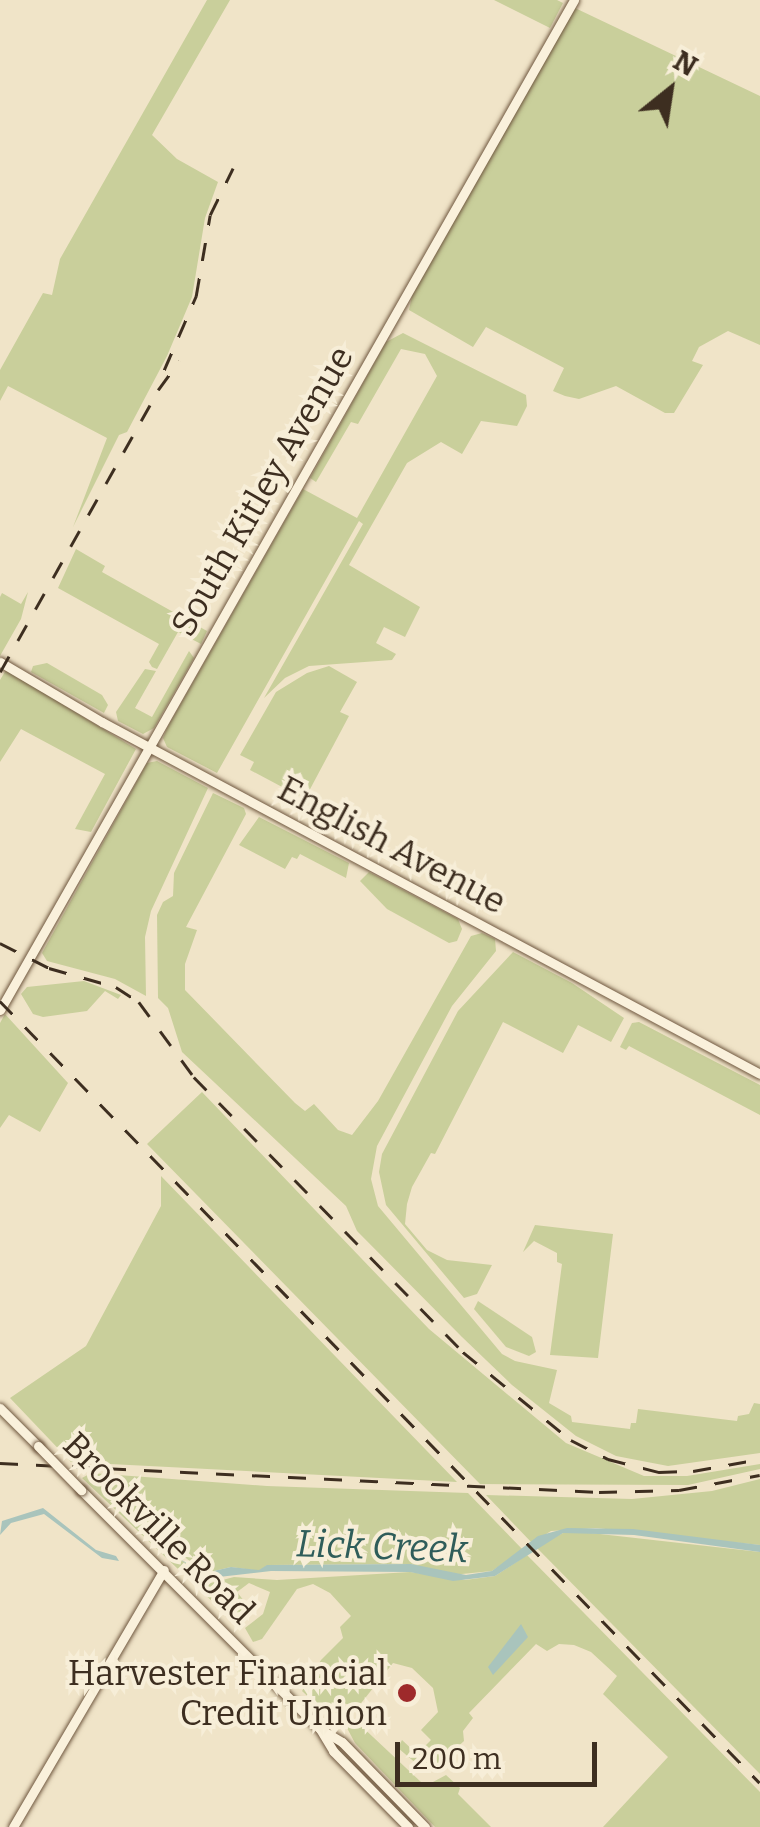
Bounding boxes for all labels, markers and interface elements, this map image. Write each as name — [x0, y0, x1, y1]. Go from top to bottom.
north arrow — [620, 40, 720, 140]
text: N — [668, 44, 703, 83]
street label: South Kitley Avenue — [162, 339, 362, 643]
street label: English Avenue — [271, 767, 513, 923]
street label: Brookville Road — [55, 1424, 263, 1632]
water label: Lick Creek — [295, 1521, 469, 1573]
place label: Harvester Financial Credit Union — [68, 1652, 387, 1734]
marker: Harvester Financial Credit Union — [396, 1682, 418, 1704]
scale bar — [400, 1722, 602, 1784]
text: 200 m — [412, 1741, 501, 1777]

